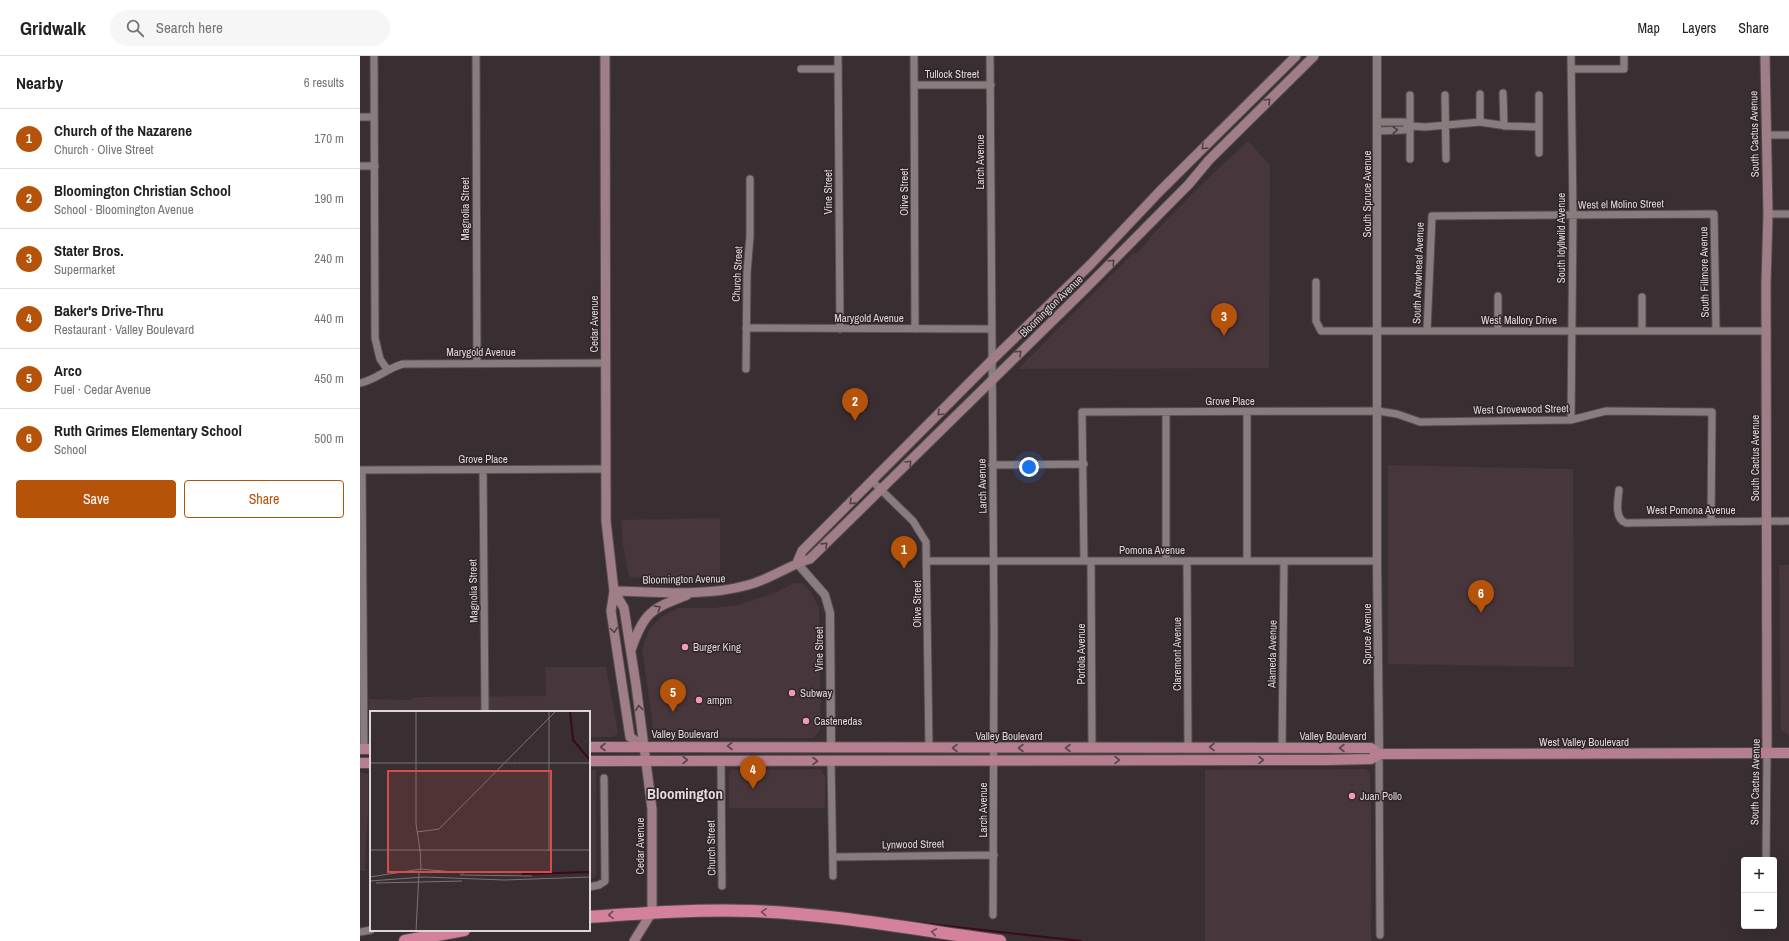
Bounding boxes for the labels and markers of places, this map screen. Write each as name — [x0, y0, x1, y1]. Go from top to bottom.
pin: 3 — [1211, 303, 1237, 336]
pin: 2 — [842, 388, 868, 421]
pin: 1 — [891, 536, 917, 569]
pin: 6 — [1468, 580, 1494, 613]
place label: Burger King — [693, 640, 741, 654]
marker: Burger King — [680, 642, 690, 652]
pin: 5 — [660, 679, 686, 712]
place label: Subway — [800, 686, 833, 700]
marker: Subway — [787, 688, 797, 698]
place label: ampm — [707, 693, 732, 707]
marker: ampm — [694, 695, 704, 705]
place label: Castenedas — [814, 714, 863, 728]
marker: Castenedas — [801, 716, 811, 726]
pin: 4 — [740, 756, 766, 789]
place label: Juan Pollo — [1360, 789, 1402, 803]
marker: Juan Pollo — [1347, 791, 1357, 801]

